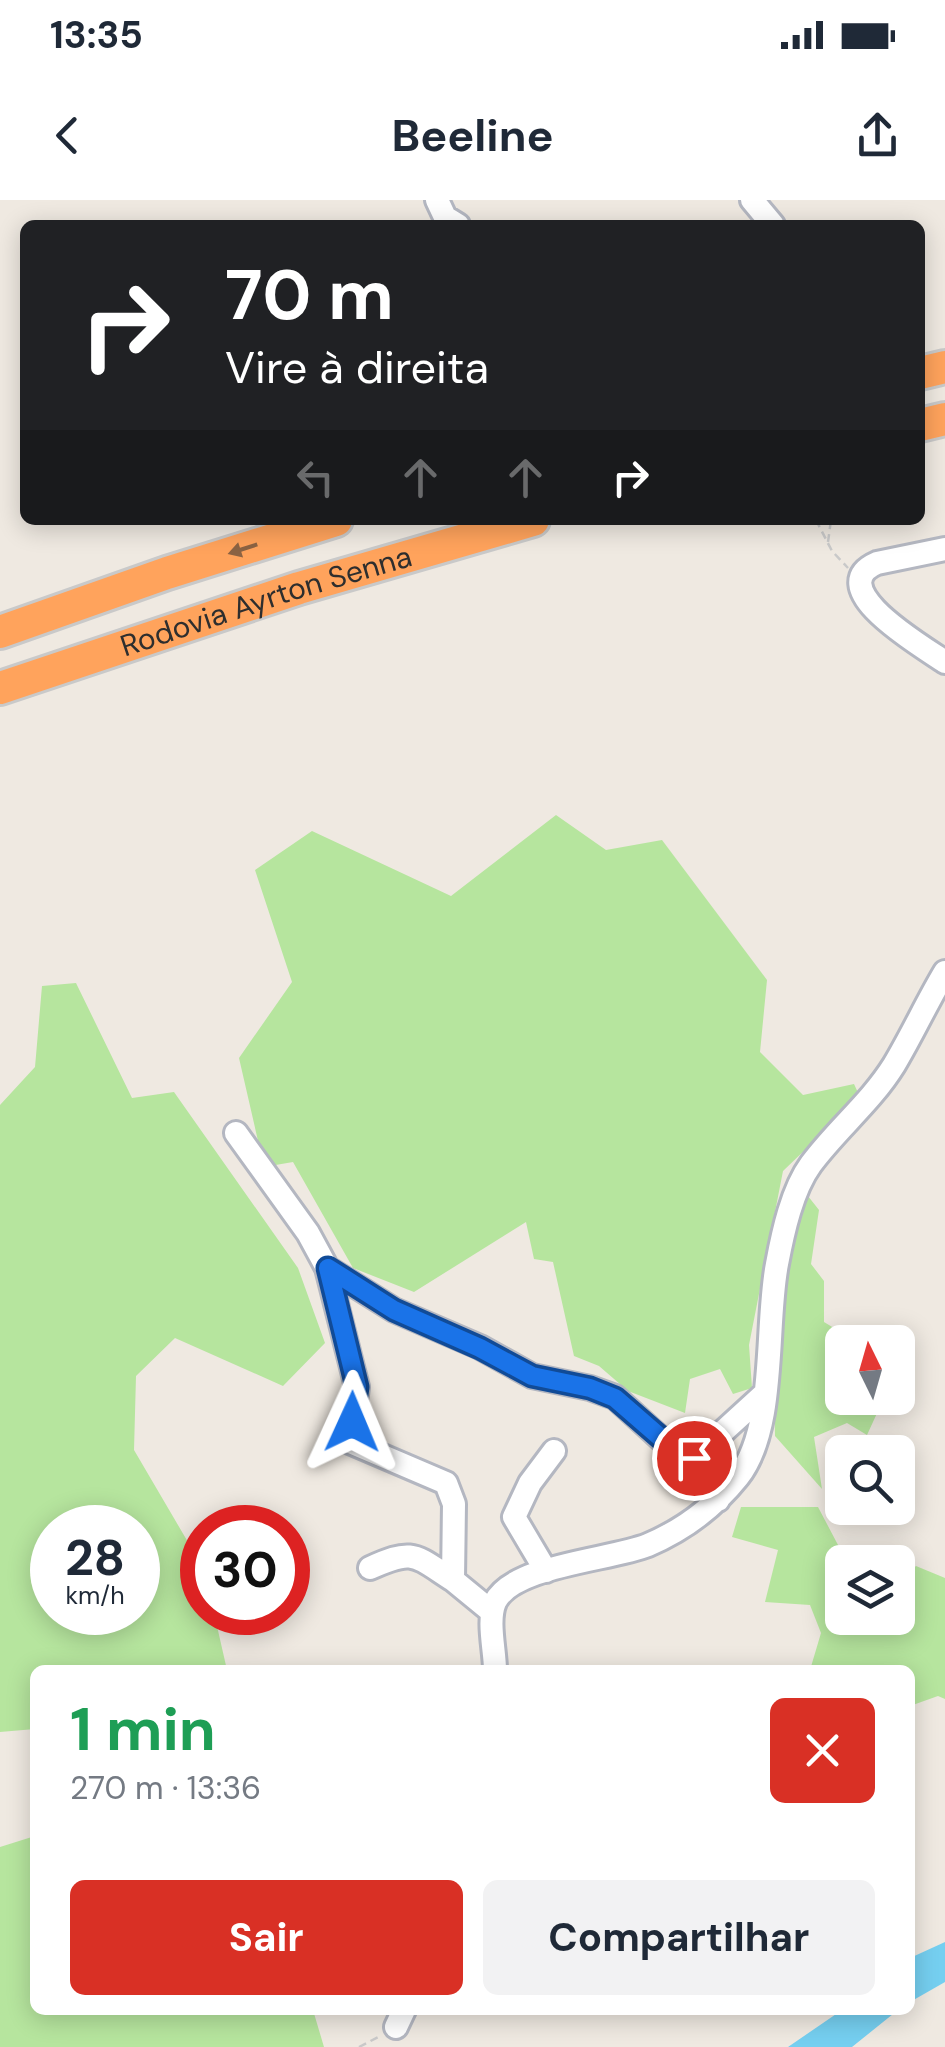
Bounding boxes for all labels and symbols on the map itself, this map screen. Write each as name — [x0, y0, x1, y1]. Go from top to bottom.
street label: Rodovia Ayrton Senna — [115, 536, 416, 665]
one-way arrow — [227, 543, 257, 558]
north arrow — [825, 1325, 915, 1415]
position arrow — [300, 1370, 404, 1474]
pin — [652, 1416, 737, 1501]
speed limit sign: 30 — [180, 1505, 310, 1635]

